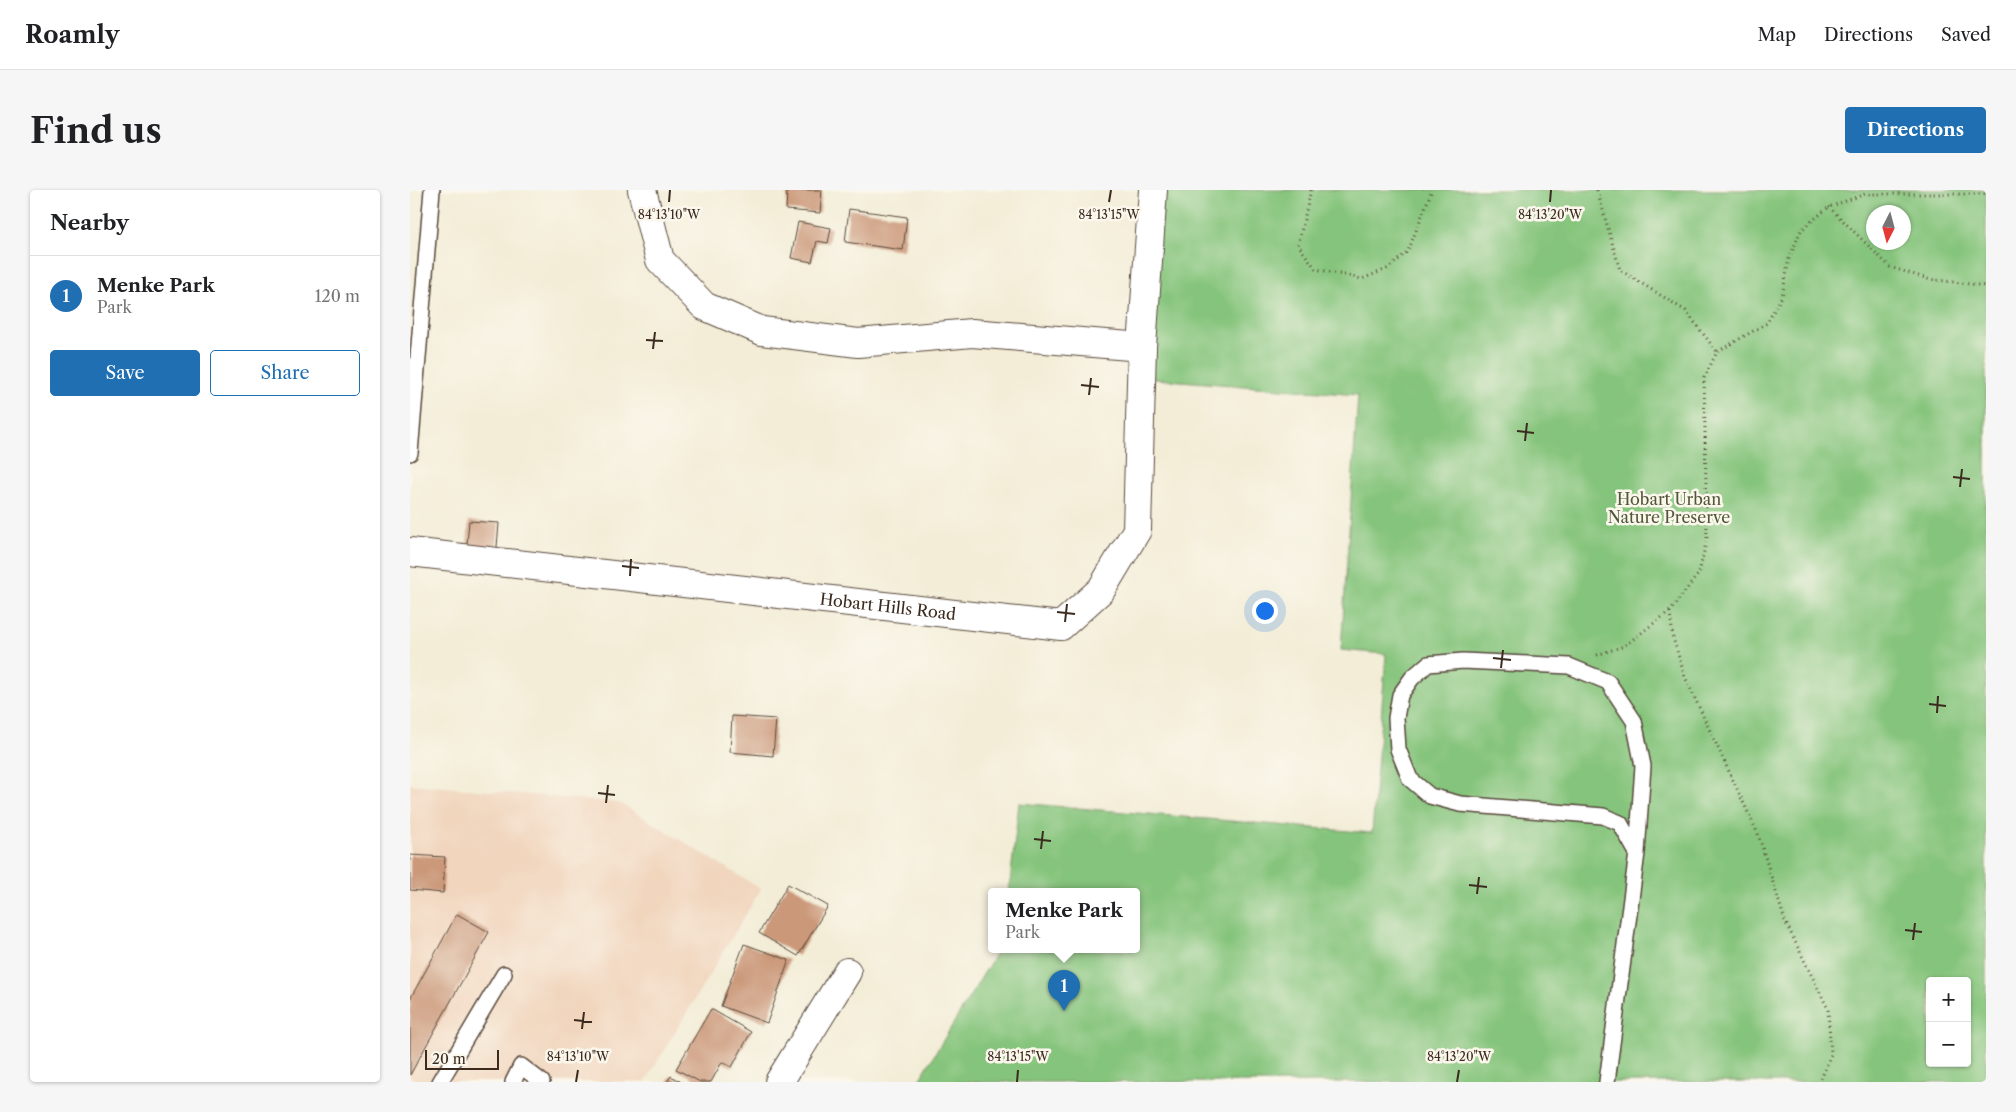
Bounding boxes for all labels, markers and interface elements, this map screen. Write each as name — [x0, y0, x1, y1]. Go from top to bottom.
text: Roamly — [25, 20, 119, 49]
text: Map — [1757, 24, 1796, 46]
text: Directions — [1824, 24, 1913, 46]
text: Saved — [1941, 24, 1991, 46]
button: Directions — [1845, 107, 1986, 153]
text: Find us — [30, 109, 162, 152]
north arrow — [1866, 205, 1911, 250]
text: 84°13'10"W — [638, 207, 701, 222]
text: 84°13'15"W — [1078, 207, 1141, 222]
text: 84°13'20"W — [1518, 207, 1583, 222]
text: Nearby — [50, 210, 129, 235]
text: Menke Park — [97, 274, 215, 297]
text: 1 — [62, 286, 70, 306]
text: 120 m — [315, 286, 360, 306]
text: Park — [97, 297, 132, 317]
button: Save — [50, 350, 200, 396]
button: Share — [210, 350, 360, 396]
park label: Hobart Urban Nature Preserve — [1608, 489, 1730, 527]
street label: Hobart Hills Road — [819, 589, 957, 624]
your location — [1252, 598, 1278, 624]
popup — [988, 888, 1140, 953]
text: Menke Park — [1005, 899, 1123, 922]
text: Park — [1005, 922, 1040, 942]
pin: 1 — [1048, 970, 1080, 1011]
map controls — [1926, 977, 1971, 1067]
button: + — [1926, 977, 1971, 1022]
button: − — [1926, 1022, 1971, 1067]
scale bar — [425, 1047, 499, 1070]
text: 84°13'10"W — [547, 1049, 610, 1064]
text: 84°13'15"W — [987, 1049, 1050, 1064]
text: 84°13'20"W — [1427, 1049, 1492, 1064]
text: 20 m — [432, 1050, 466, 1068]

